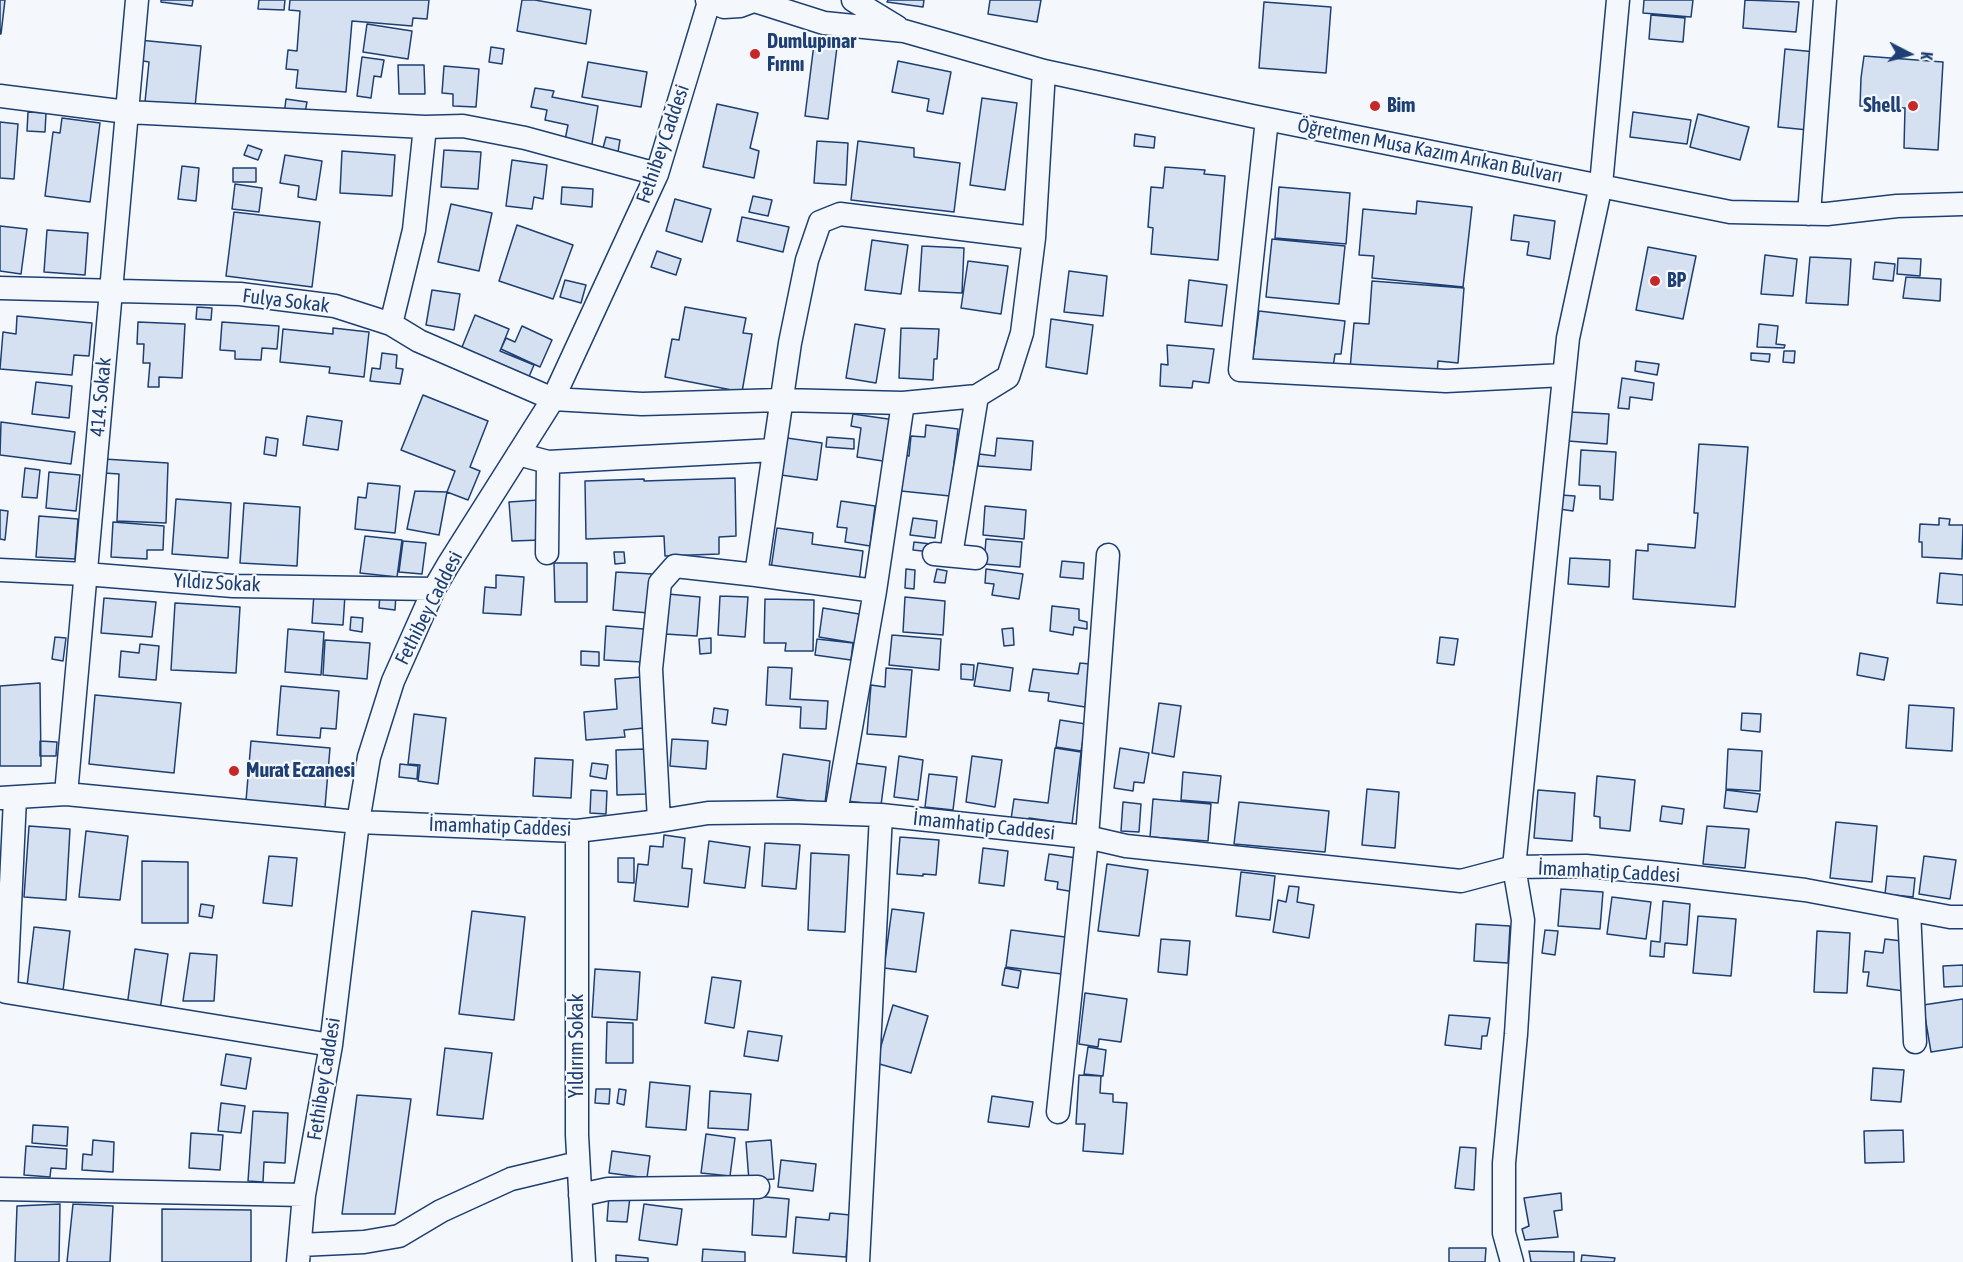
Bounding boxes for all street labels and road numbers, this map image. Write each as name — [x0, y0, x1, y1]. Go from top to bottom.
street label: Fethibey Caddesi — [631, 81, 695, 207]
street label: Öğretmen Musa Kazım Arıkan Bulvarı — [1295, 113, 1565, 189]
street label: Fulya Sokak — [241, 284, 331, 318]
street label: 414. Sokak — [86, 357, 116, 437]
street label: Fethibey Caddesi — [390, 547, 468, 669]
street label: Yıldız Sokak — [173, 569, 261, 597]
street label: İmamhatip Caddesi — [912, 807, 1056, 845]
street label: İmamhatip Caddesi — [428, 813, 572, 841]
street label: İmamhatip Caddesi — [1537, 856, 1681, 888]
street label: Yıldırım Sokak — [565, 994, 589, 1098]
street label: Fethibey Caddesi — [302, 1016, 346, 1142]

